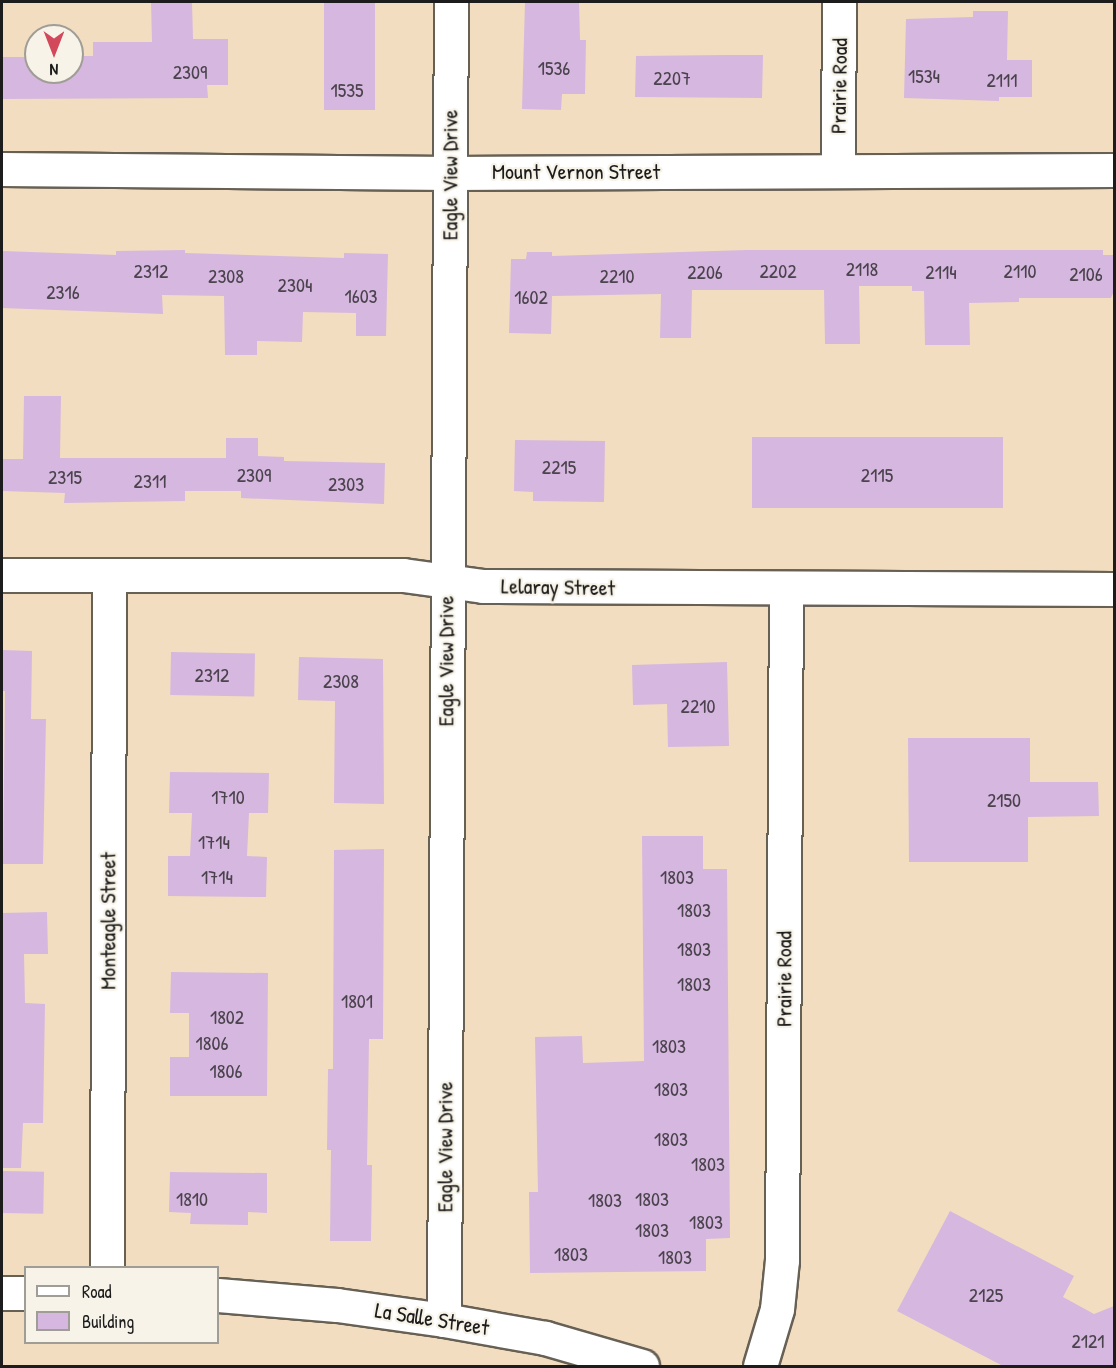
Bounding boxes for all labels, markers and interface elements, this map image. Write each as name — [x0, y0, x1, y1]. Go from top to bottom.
north arrow — [24, 24, 84, 84]
street label: Prairie Road — [825, 38, 853, 134]
house number: 1536 — [538, 55, 570, 79]
text: N — [50, 59, 58, 81]
house number: 2309 — [173, 59, 207, 83]
house number: 1534 — [908, 63, 940, 87]
house number: 2207 — [653, 65, 691, 89]
house number: 2111 — [986, 67, 1018, 91]
house number: 1535 — [330, 77, 364, 101]
street label: Eagle View Drive — [437, 110, 463, 240]
street label: Mount Vernon Street — [492, 159, 660, 185]
house number: 2118 — [846, 256, 878, 280]
house number: 2312 — [134, 258, 168, 282]
house number: 2202 — [759, 258, 797, 282]
house number: 2110 — [1004, 258, 1036, 282]
house number: 2206 — [687, 259, 723, 283]
house number: 2114 — [925, 259, 957, 283]
house number: 2106 — [1069, 261, 1103, 285]
house number: 2308 — [208, 263, 244, 287]
house number: 2210 — [600, 263, 634, 287]
house number: 2304 — [278, 272, 312, 296]
house number: 2316 — [46, 279, 80, 303]
house number: 1603 — [344, 283, 378, 307]
house number: 1602 — [514, 284, 548, 308]
house number: 2215 — [542, 454, 576, 478]
house number: 2309 — [237, 462, 271, 486]
house number: 2115 — [861, 462, 893, 486]
house number: 2315 — [48, 464, 82, 488]
house number: 2311 — [134, 468, 166, 492]
house number: 2303 — [328, 471, 364, 495]
street label: Lelaray Street — [501, 573, 615, 601]
street label: Eagle View Drive — [433, 596, 459, 726]
house number: 2312 — [195, 662, 229, 686]
house number: 2308 — [323, 668, 359, 692]
house number: 2210 — [681, 693, 715, 717]
house number: 1710 — [211, 784, 245, 808]
house number: 2150 — [987, 787, 1021, 811]
house number: 1714 — [198, 829, 230, 853]
street label: Monteagle Street — [95, 852, 121, 990]
house number: 1714 — [201, 864, 233, 888]
house number: 1803 — [660, 864, 694, 888]
house number: 1803 — [677, 897, 711, 921]
street label: Prairie Road — [771, 931, 797, 1027]
house number: 1803 — [677, 936, 711, 960]
house number: 1803 — [677, 971, 711, 995]
house number: 1801 — [341, 988, 373, 1012]
house number: 1802 — [210, 1004, 244, 1028]
house number: 1806 — [196, 1030, 228, 1054]
house number: 1803 — [652, 1033, 686, 1057]
house number: 1806 — [210, 1058, 242, 1082]
house number: 1803 — [654, 1076, 688, 1100]
street label: Eagle View Drive — [432, 1082, 458, 1212]
house number: 1803 — [654, 1126, 688, 1150]
house number: 1803 — [691, 1151, 725, 1175]
house number: 1810 — [176, 1186, 208, 1210]
house number: 1803 — [635, 1186, 669, 1210]
house number: 1803 — [588, 1187, 622, 1211]
house number: 1803 — [689, 1209, 723, 1233]
house number: 1803 — [635, 1217, 669, 1241]
house number: 1803 — [554, 1241, 588, 1265]
house number: 1803 — [658, 1244, 692, 1268]
legend — [24, 1266, 219, 1344]
text: Road — [82, 1279, 112, 1304]
house number: 2125 — [969, 1282, 1003, 1306]
street label: La Salle Street — [373, 1297, 491, 1341]
text: Building — [82, 1309, 134, 1334]
house number: 2121 — [1071, 1328, 1105, 1352]

